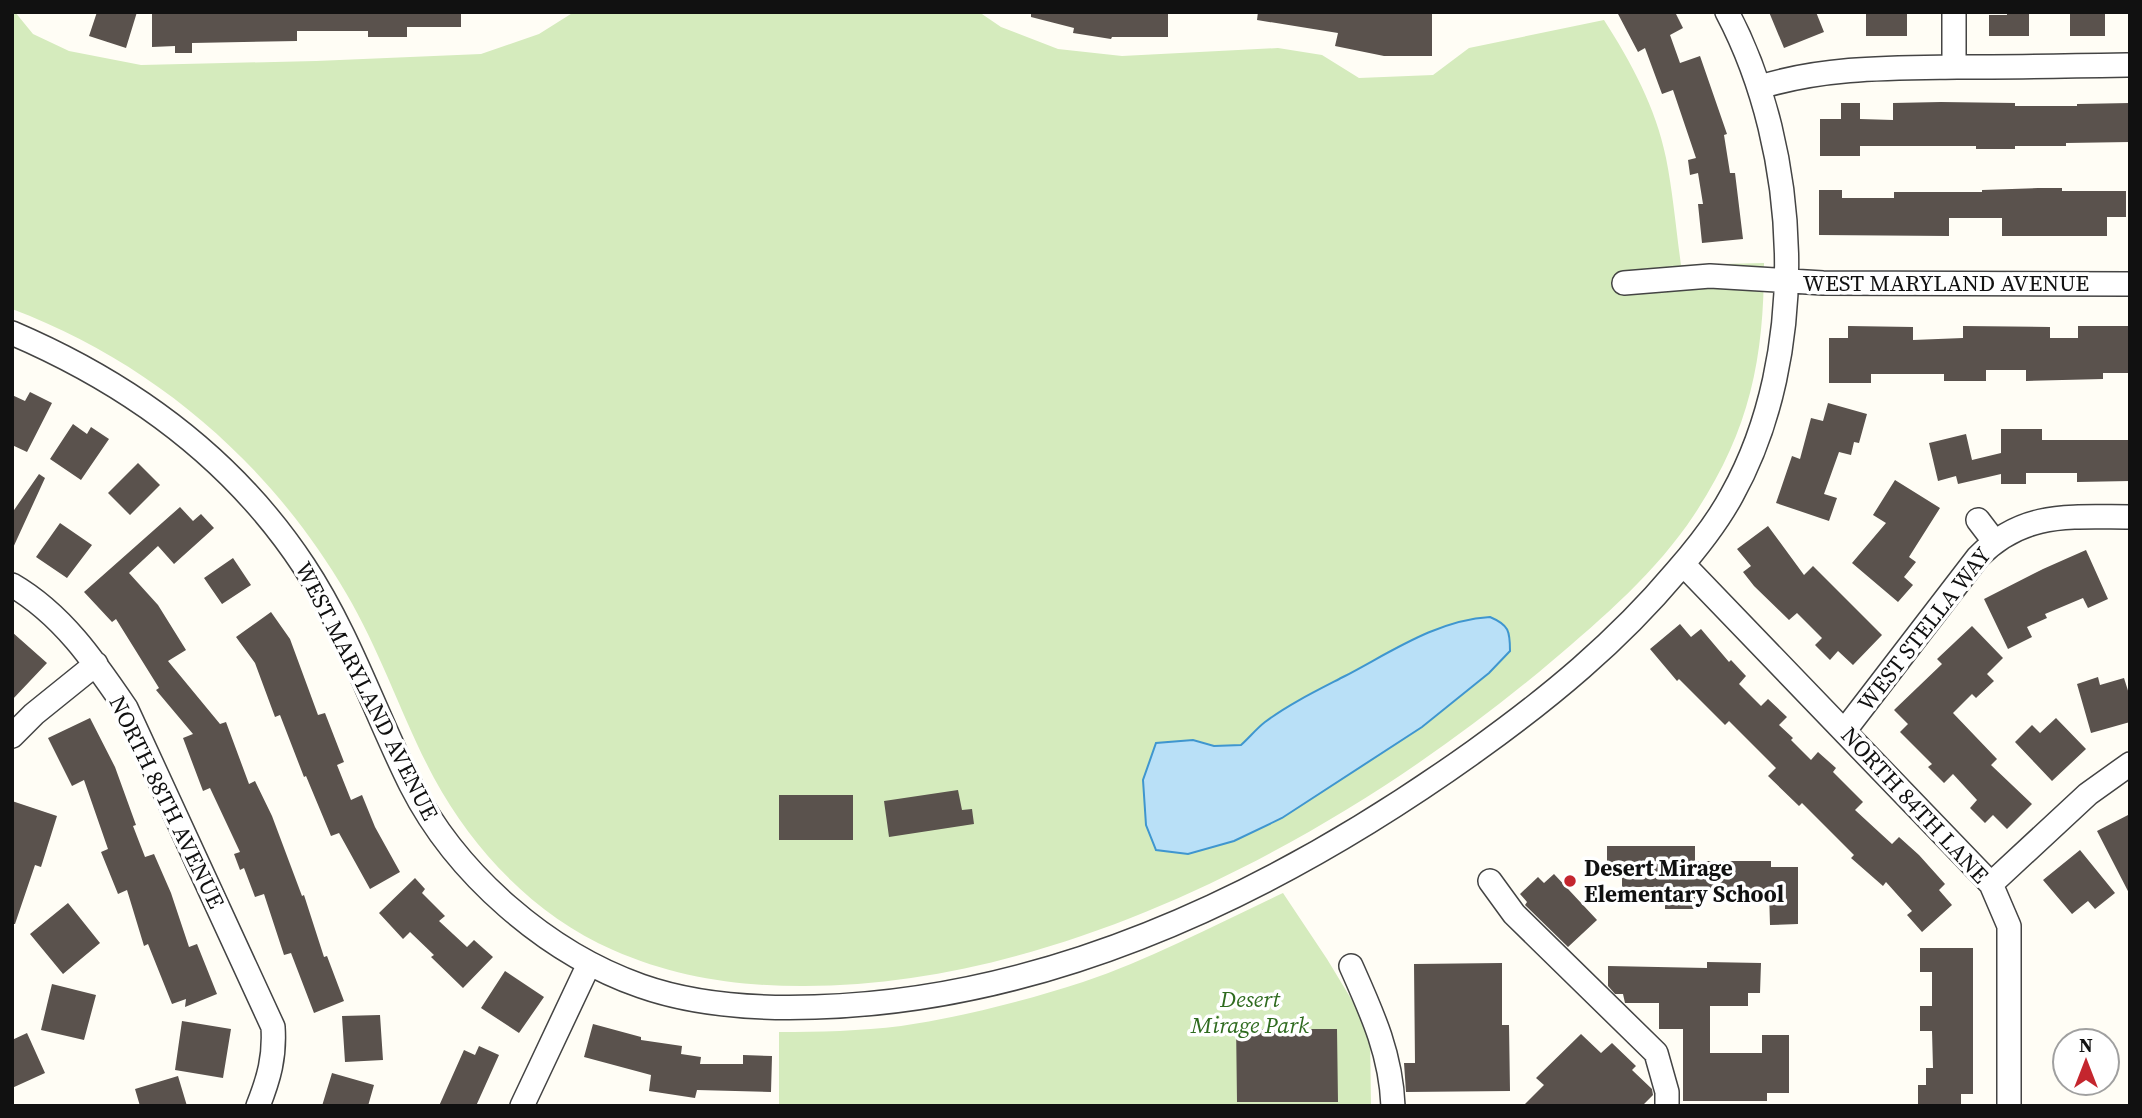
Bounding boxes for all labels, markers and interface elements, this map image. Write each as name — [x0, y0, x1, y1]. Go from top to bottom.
street label: WEST MARYLAND AVENUE — [1803, 267, 2089, 299]
street label: WEST STELLA WAY — [1850, 540, 1998, 718]
street label: WEST MARYLAND AVENUE — [288, 556, 446, 826]
street label: NORTH 88TH AVENUE — [102, 690, 232, 914]
street label: NORTH 84TH LANE — [1834, 720, 1996, 890]
place label: Desert Mirage Elementary School — [1584, 852, 1784, 910]
marker: Desert Mirage Elementary School — [1562, 873, 1578, 889]
park label: Desert Mirage Park — [1190, 983, 1309, 1041]
north arrow — [2051, 1027, 2121, 1097]
text: N — [2079, 1032, 2093, 1058]

